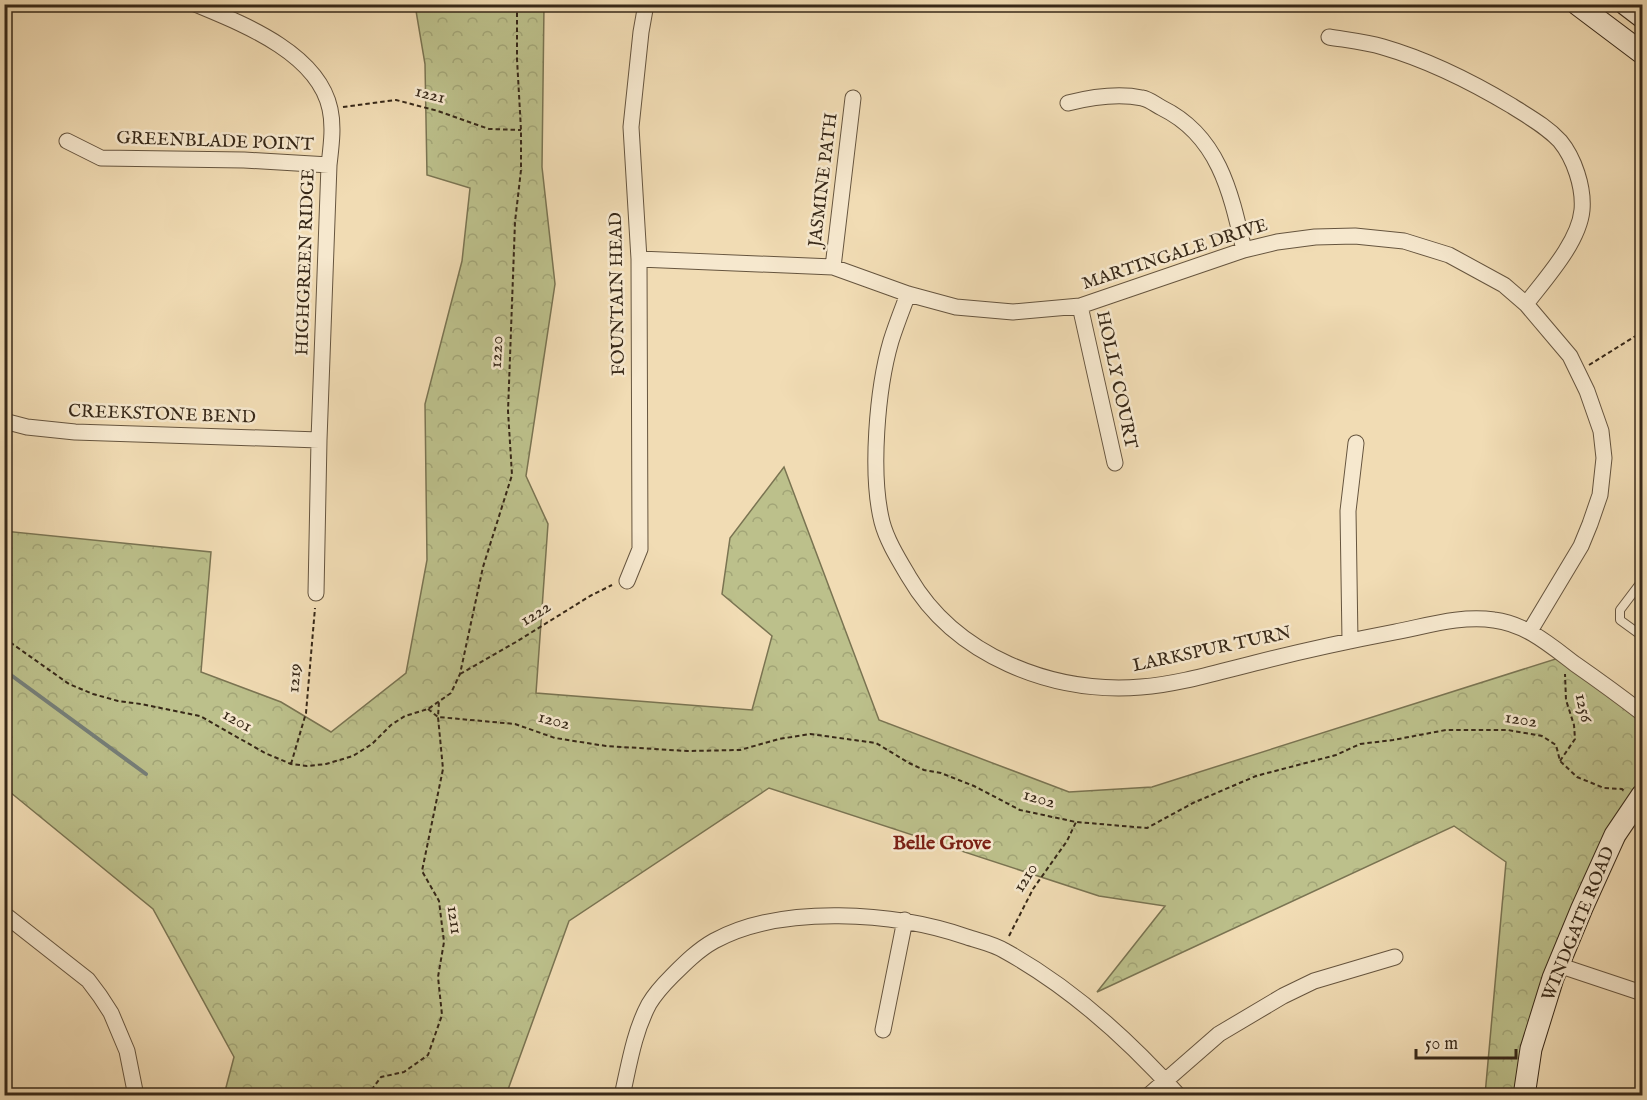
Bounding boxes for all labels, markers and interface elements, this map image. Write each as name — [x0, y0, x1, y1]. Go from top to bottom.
street label: 1221 — [412, 80, 448, 110]
street label: JASMINE PATH — [804, 112, 844, 250]
street label: GREENBLADE POINT — [116, 127, 314, 157]
street label: HIGHGREEN RIDGE — [291, 168, 321, 356]
street label: FOUNTAIN HEAD — [605, 212, 631, 376]
street label: MARTINGALE DRIVE — [1079, 214, 1271, 296]
street label: HOLLY COURT — [1090, 309, 1142, 451]
street label: 1220 — [485, 335, 509, 369]
street label: CREEKSTONE BEND — [68, 400, 256, 430]
street label: 1222 — [516, 596, 556, 632]
street label: LARKSPUR TURN — [1131, 622, 1294, 678]
street label: 1219 — [282, 662, 308, 694]
street label: 1256 — [1569, 691, 1597, 725]
street label: 1201 — [218, 704, 256, 738]
street label: 1202 — [535, 706, 573, 736]
street label: 1202 — [1503, 706, 1539, 734]
street label: 1202 — [1020, 783, 1058, 815]
district label: Belle Grove — [893, 831, 992, 856]
street label: WINDGATE ROAD — [1537, 843, 1621, 1005]
street label: 1210 — [1008, 859, 1044, 897]
street label: 1211 — [441, 904, 467, 936]
scale bar — [1416, 1022, 1516, 1060]
text: 50 m — [1425, 1033, 1458, 1056]

